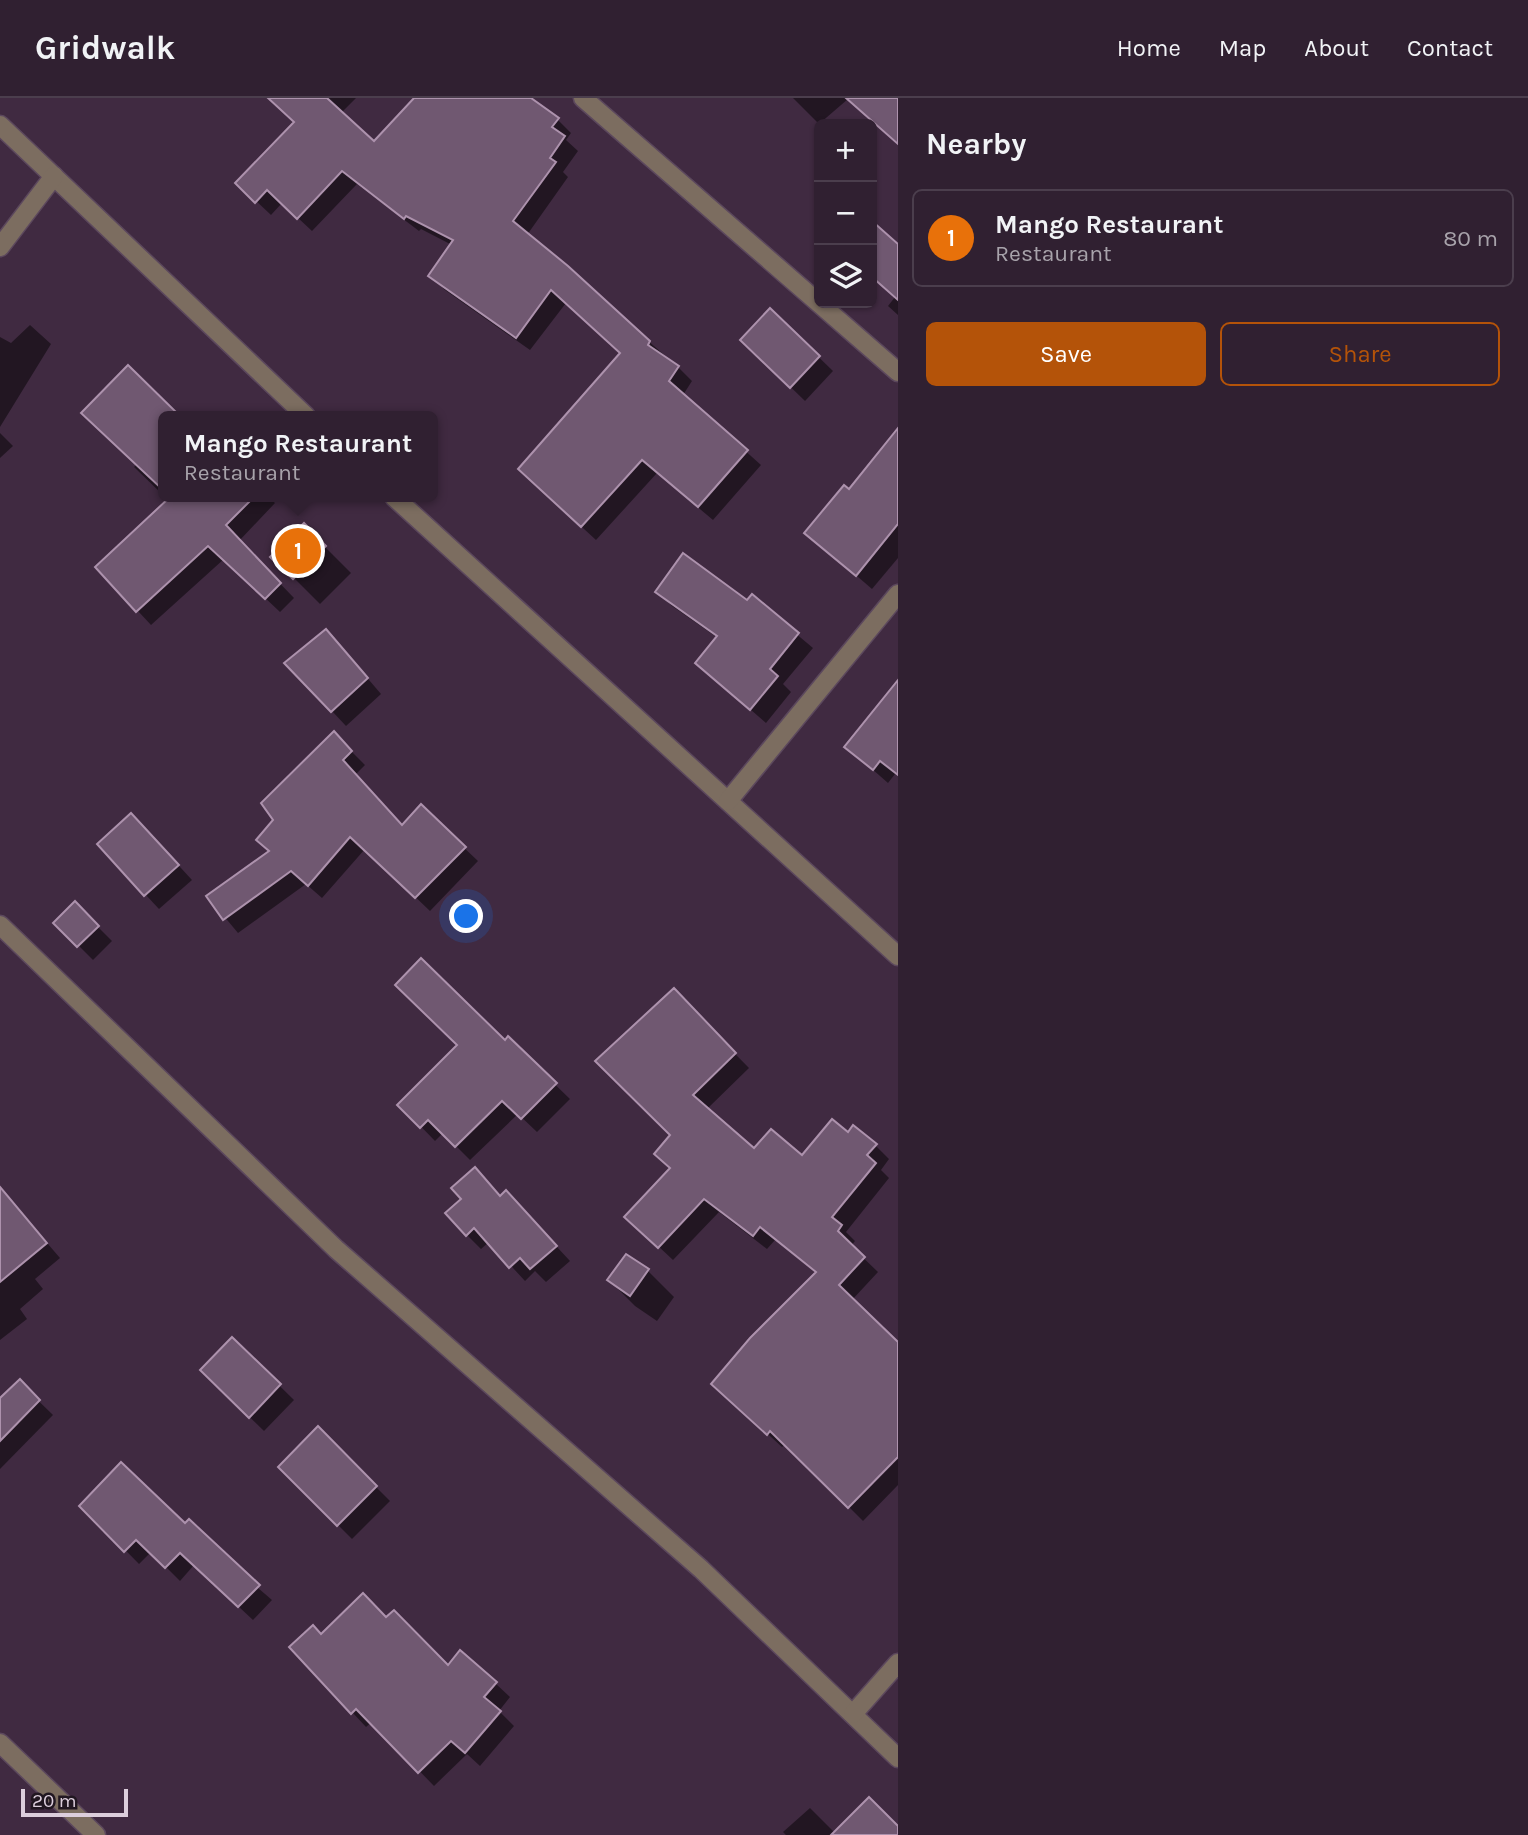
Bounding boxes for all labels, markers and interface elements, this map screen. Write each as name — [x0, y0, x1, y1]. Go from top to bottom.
text: Gridwalk — [35, 29, 175, 67]
text: Home — [1117, 34, 1181, 62]
text: Map — [1219, 34, 1266, 62]
text: About — [1304, 34, 1369, 62]
text: Contact — [1407, 34, 1493, 62]
map controls — [814, 119, 877, 308]
button: + — [814, 119, 877, 182]
text: Nearby — [926, 126, 1026, 162]
button: − — [814, 182, 877, 245]
text: Mango Restaurant — [995, 209, 1223, 240]
text: 1 — [947, 225, 955, 252]
text: 80 m — [1443, 225, 1498, 252]
text: Restaurant — [995, 240, 1112, 267]
button: layers — [814, 245, 877, 308]
button: Save — [926, 322, 1206, 386]
button: Share — [1220, 322, 1500, 386]
popup — [158, 411, 438, 502]
text: Mango Restaurant — [184, 428, 412, 459]
text: Restaurant — [184, 459, 301, 486]
pin: 1 — [275, 525, 321, 577]
your location — [449, 899, 483, 933]
scale bar — [21, 1786, 128, 1818]
text: 20 m — [32, 1790, 77, 1812]

